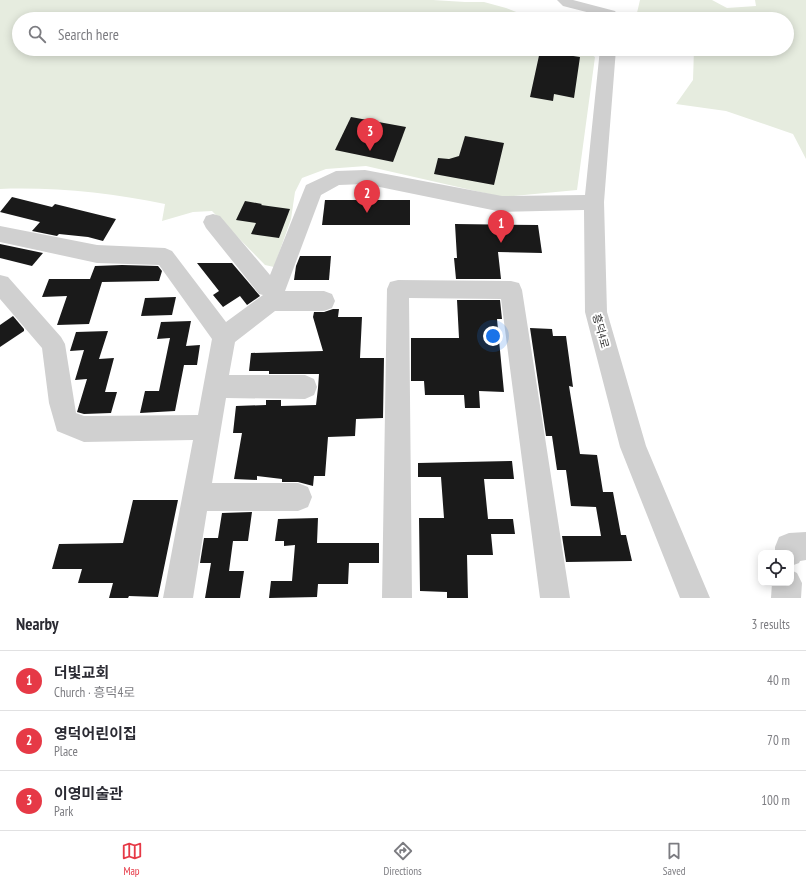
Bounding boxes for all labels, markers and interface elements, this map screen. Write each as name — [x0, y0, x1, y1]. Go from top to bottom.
search box — [12, 12, 794, 56]
icon: search — [26, 23, 48, 45]
text: Search here — [58, 25, 119, 44]
pin: 3 — [357, 118, 383, 151]
pin: 2 — [354, 180, 380, 213]
pin: 1 — [488, 210, 514, 243]
street label: 흥덕4로 — [590, 312, 612, 350]
your location — [483, 326, 503, 346]
map controls — [758, 550, 794, 586]
button: locate — [758, 550, 794, 586]
text: Nearby — [16, 613, 59, 635]
text: 3 results — [751, 616, 790, 633]
text: 더빛교회 — [54, 663, 109, 682]
text: 1 — [26, 672, 32, 689]
text: 40 m — [767, 672, 790, 689]
text: Church · 흥덕4로 — [54, 684, 135, 701]
text: 영덕어린이집 — [54, 724, 137, 743]
text: 2 — [26, 732, 32, 749]
text: 70 m — [767, 732, 790, 749]
text: Place — [54, 743, 78, 760]
text: 이영미술관 — [54, 784, 123, 803]
text: 3 — [26, 792, 32, 809]
text: 100 m — [761, 792, 790, 809]
text: Park — [54, 803, 73, 820]
tab: Map — [121, 840, 143, 878]
tab: Directions — [384, 840, 422, 878]
tab: Saved — [663, 840, 685, 878]

